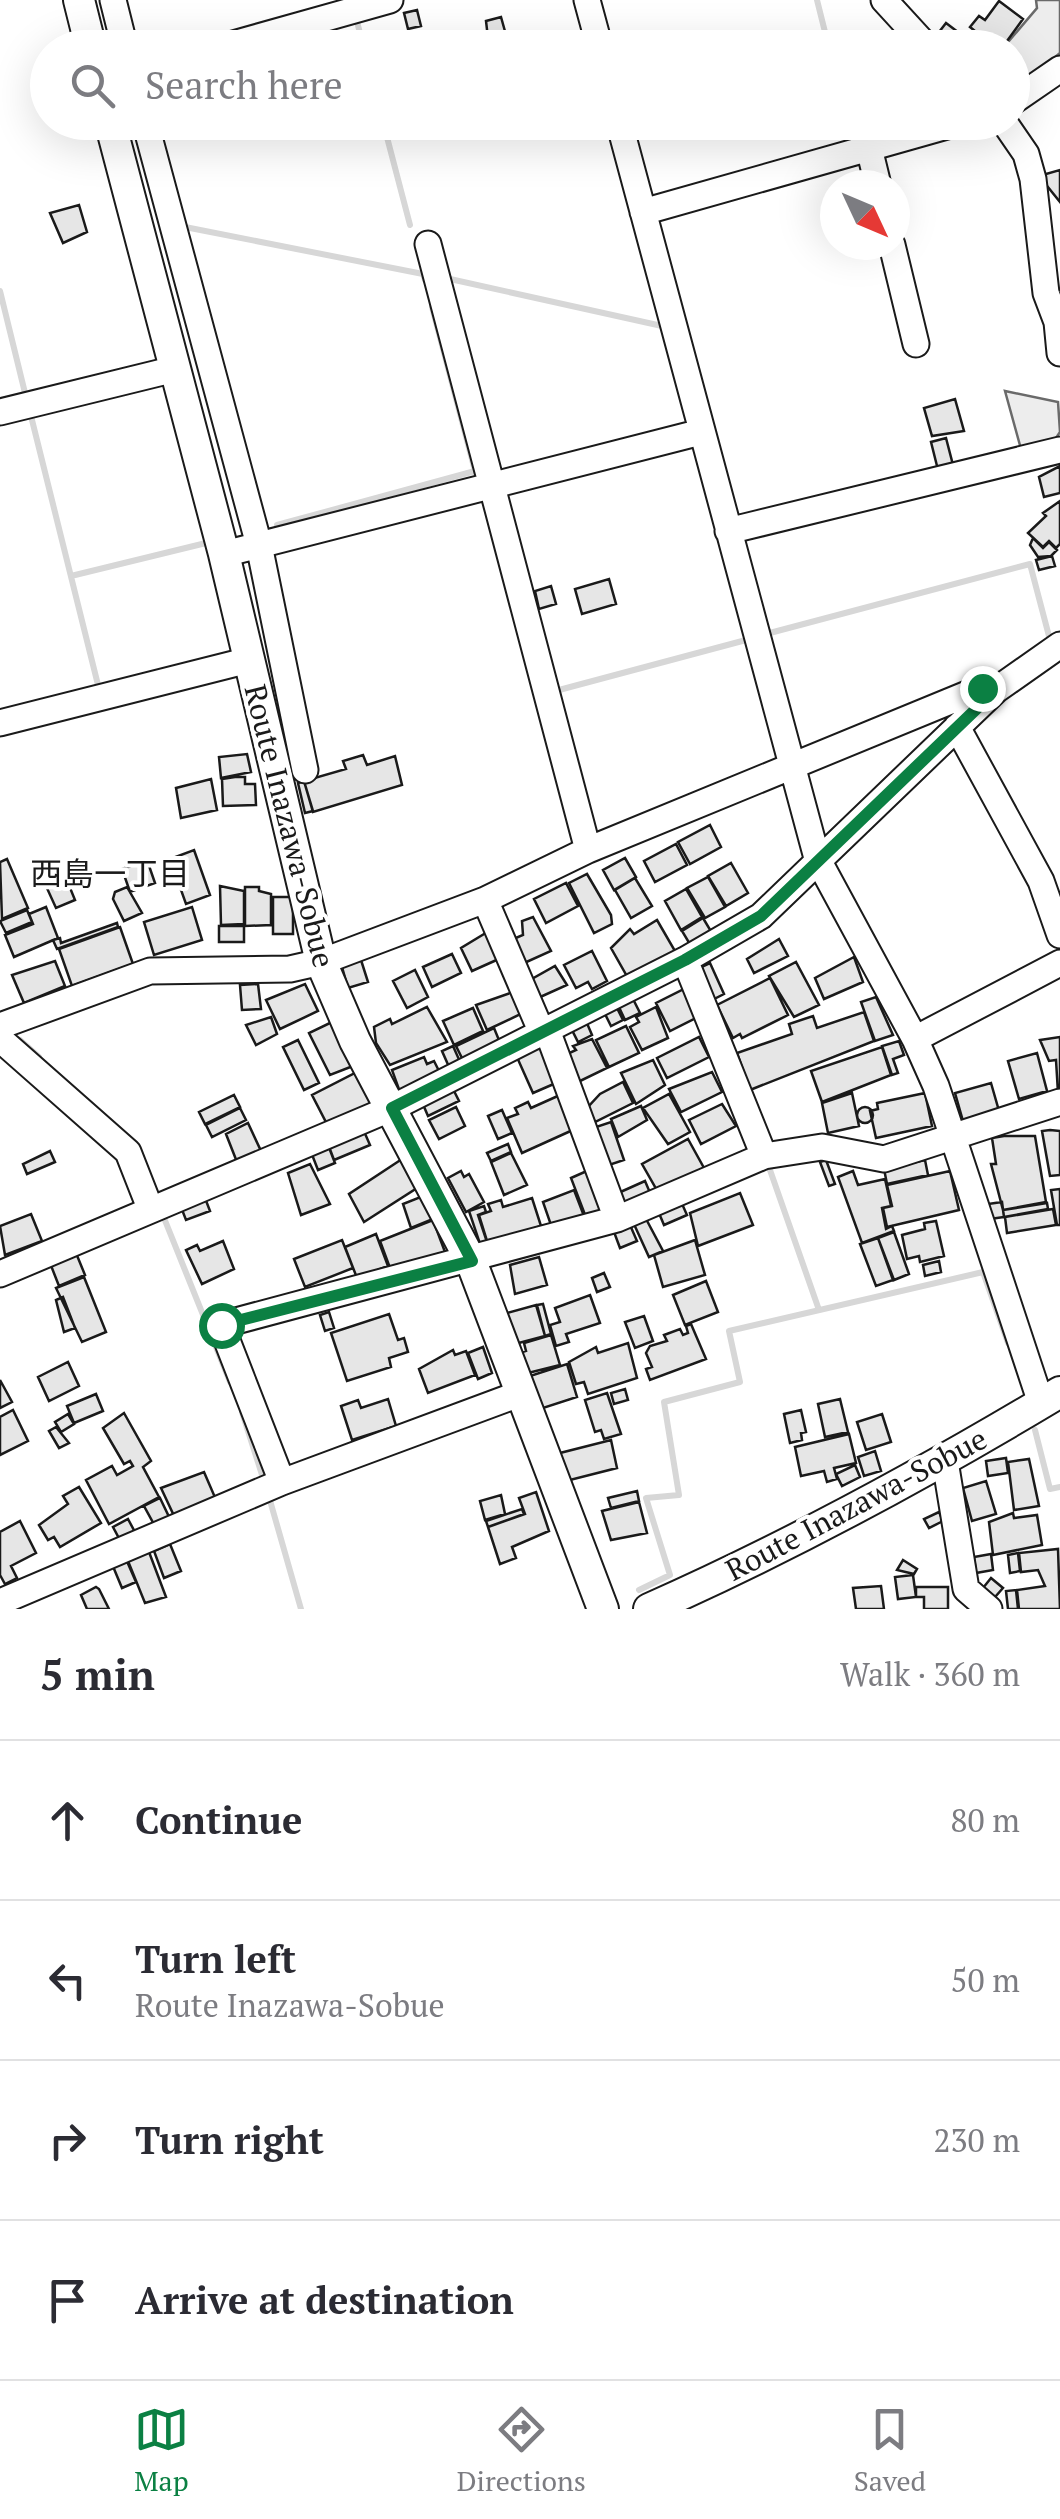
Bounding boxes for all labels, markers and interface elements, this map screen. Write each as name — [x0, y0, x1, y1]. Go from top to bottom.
search box — [30, 30, 1030, 140]
icon: search — [65, 58, 120, 113]
text: Search here — [145, 60, 343, 110]
north arrow — [820, 170, 910, 260]
route end — [960, 666, 1006, 712]
street label: Route Inazawa-Sobue — [235, 680, 345, 972]
district label: 西島一丁目 — [30, 852, 190, 894]
route start — [199, 1303, 245, 1349]
street label: Route Inazawa-Sobue — [718, 1418, 994, 1590]
text: 5 min — [40, 1646, 155, 1702]
text: Walk · 360 m — [840, 1653, 1020, 1695]
icon: ahead — [40, 1793, 95, 1848]
text: Continue — [135, 1795, 302, 1845]
text: 80 m — [950, 1799, 1020, 1841]
text: Turn left — [135, 1934, 296, 1984]
icon: left — [40, 1953, 95, 2008]
text: 50 m — [950, 1959, 1020, 2001]
text: Route Inazawa-Sobue — [135, 1984, 445, 2026]
icon: right — [40, 2113, 95, 2168]
text: Turn right — [135, 2115, 324, 2165]
text: 230 m — [933, 2119, 1020, 2161]
icon: arrive — [40, 2273, 95, 2328]
text: Arrive at destination — [135, 2275, 514, 2325]
tab: Map — [134, 2402, 189, 2499]
tab: Directions — [457, 2402, 586, 2499]
tab: Saved — [854, 2402, 926, 2499]

